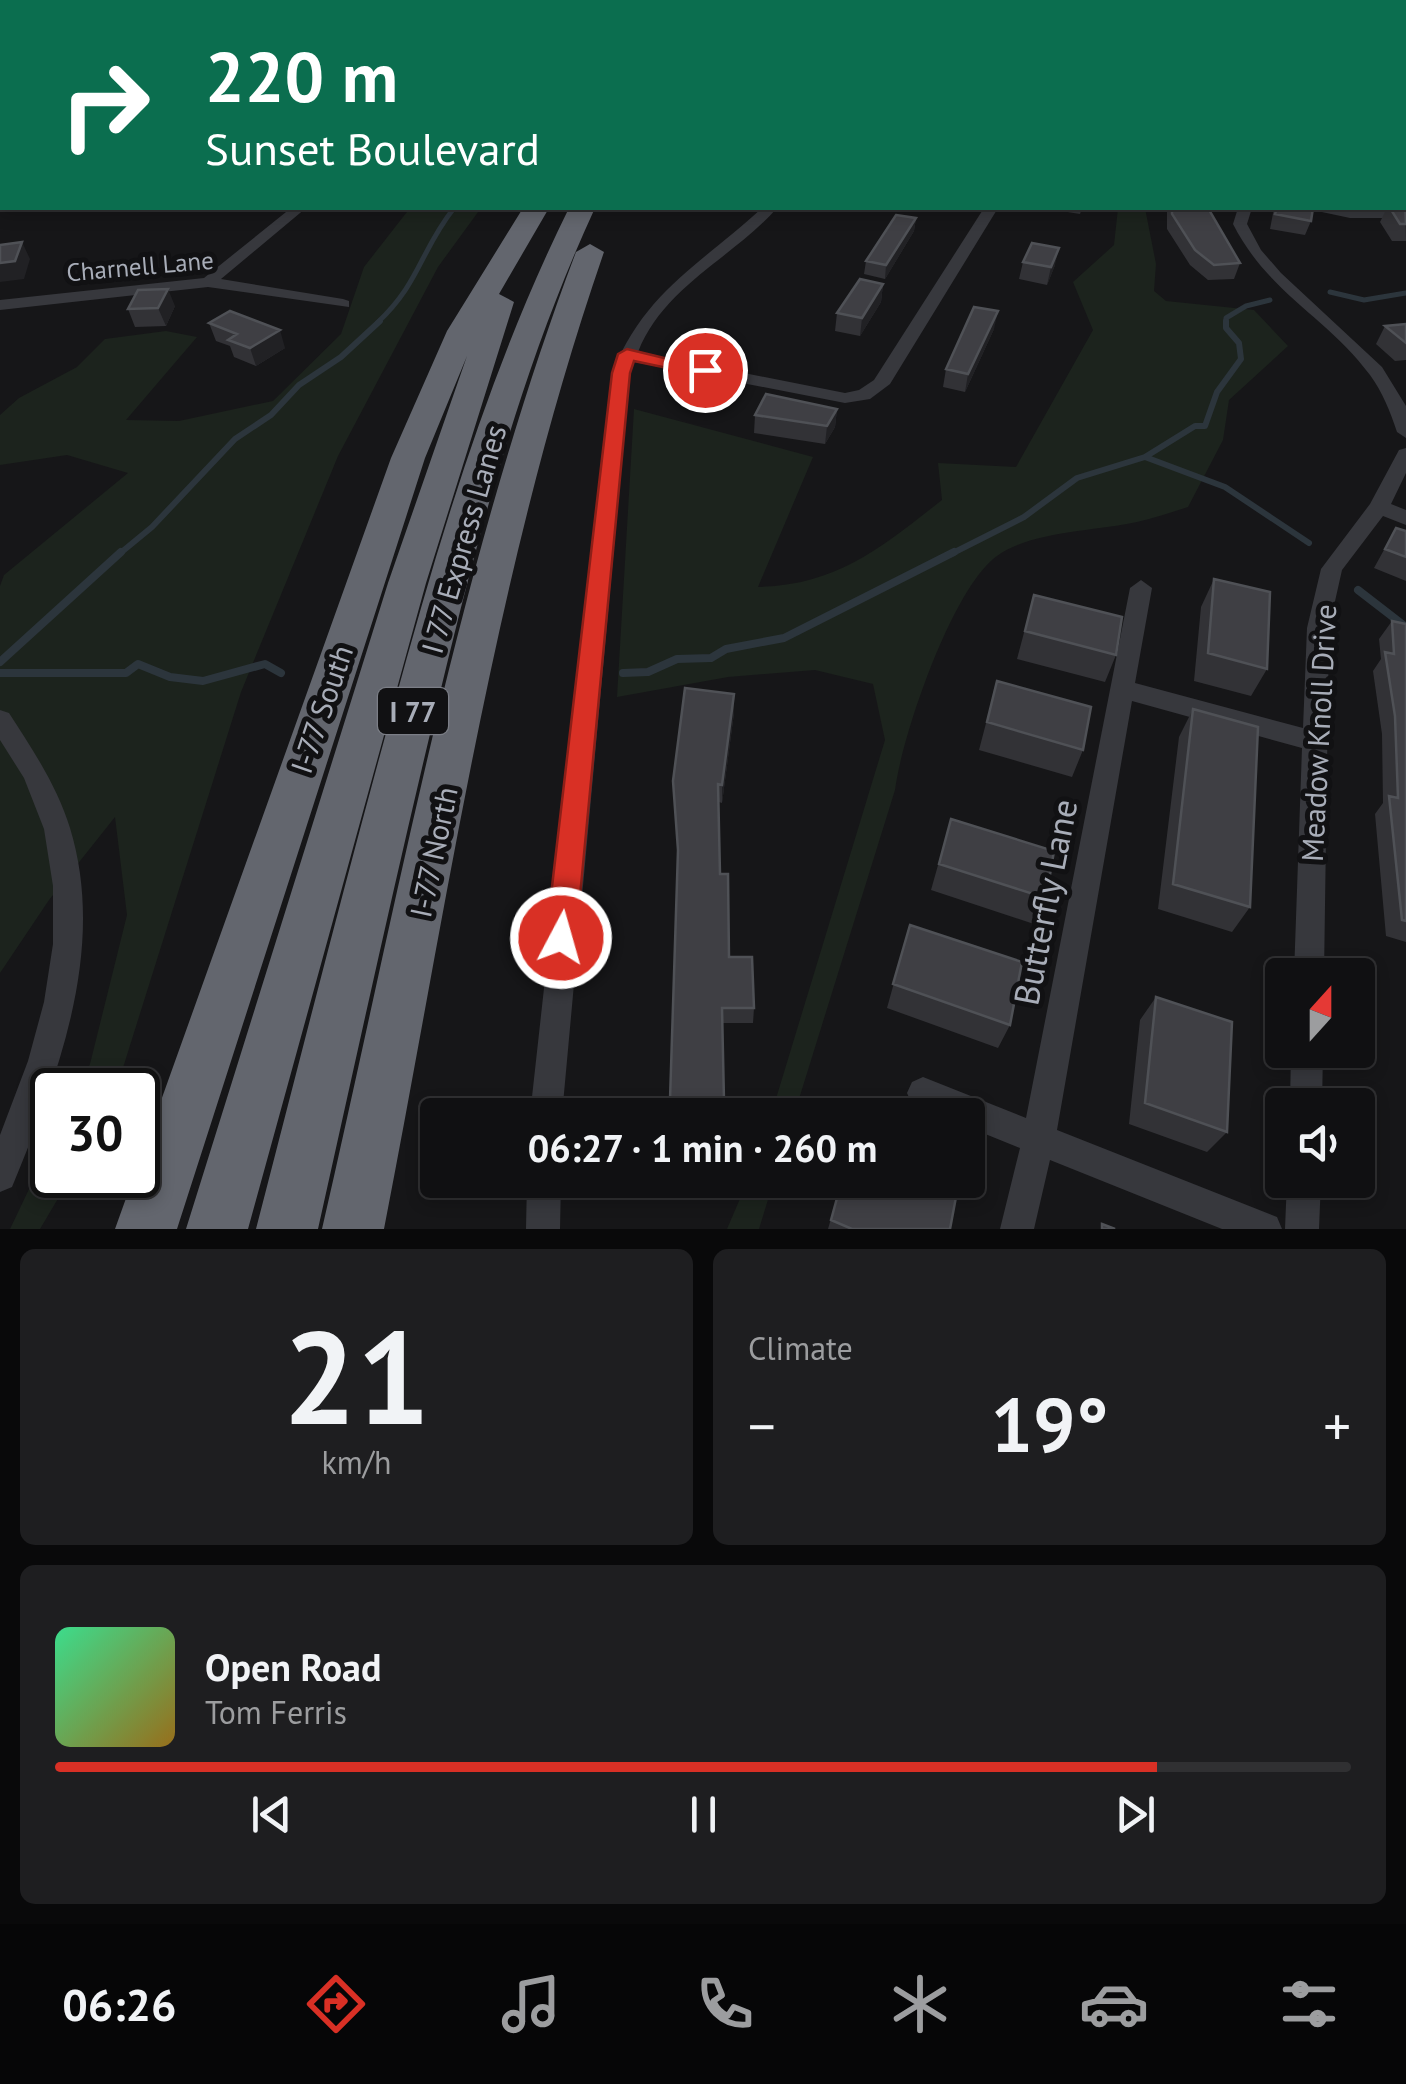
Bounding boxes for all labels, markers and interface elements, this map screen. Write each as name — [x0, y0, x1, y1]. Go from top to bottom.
text: 220 m — [205, 31, 398, 121]
icon: right — [40, 40, 170, 170]
text: Sunset Boulevard — [205, 119, 540, 177]
street label: Charnell Lane — [65, 244, 215, 288]
pin — [663, 328, 748, 413]
icon: arrive — [678, 343, 733, 398]
street label: I 77 Express Lanes — [412, 420, 514, 658]
street label: Meadow Knoll Drive — [1292, 603, 1344, 863]
street label: I-77 South — [281, 640, 361, 778]
road number: I 77 — [378, 688, 448, 734]
street label: I-77 North — [400, 783, 466, 921]
street label: Butterfly Lane — [1003, 795, 1087, 1009]
position arrow — [509, 886, 613, 990]
north arrow — [1265, 958, 1375, 1068]
map controls — [1265, 958, 1375, 1198]
speed limit sign: 30 — [30, 1068, 160, 1198]
button: sound — [1265, 1088, 1375, 1198]
text: 06:27 · 1 min · 260 m — [528, 1123, 877, 1172]
text: 21 — [283, 1292, 430, 1460]
text: Climate — [748, 1327, 853, 1369]
text: 19° — [991, 1376, 1108, 1473]
text: − — [748, 1390, 776, 1461]
text: + — [1323, 1390, 1351, 1461]
text: km/h — [321, 1441, 392, 1483]
text: Open Road — [205, 1642, 381, 1691]
text: Tom Ferris — [205, 1691, 347, 1733]
icon: previous — [244, 1787, 299, 1842]
icon: pause — [676, 1787, 731, 1842]
icon: next — [1108, 1787, 1163, 1842]
icon: directions — [301, 1969, 371, 2039]
icon: music — [496, 1969, 566, 2039]
icon: phone — [690, 1969, 760, 2039]
icon: climate — [885, 1969, 955, 2039]
icon: car — [1079, 1969, 1149, 2039]
icon: filters — [1274, 1969, 1344, 2039]
text: 06:26 — [62, 1975, 176, 2033]

